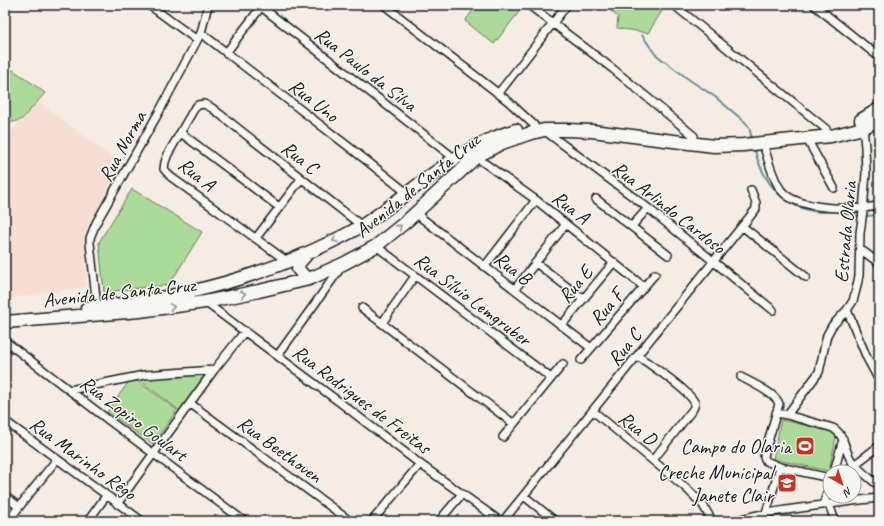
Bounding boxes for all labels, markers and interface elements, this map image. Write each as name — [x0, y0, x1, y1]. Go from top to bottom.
street label: Rua Paulo da Silva — [310, 22, 423, 118]
street label: Rua Uno — [284, 73, 344, 128]
street label: Rua Norma — [93, 105, 153, 186]
street label: Avenida de Santa Cruz — [350, 127, 486, 243]
street label: Rua C — [276, 135, 325, 181]
street label: Rua A — [173, 152, 221, 197]
street label: Rua Arlindo Cardoso — [607, 155, 731, 260]
street label: Estrada Olaria — [829, 179, 863, 284]
street label: Rua A — [547, 185, 595, 230]
one-way arrow — [394, 225, 401, 232]
one-way arrow — [332, 235, 339, 243]
street label: Rua B — [489, 246, 538, 292]
street label: Rua Sílvio Lemgruber — [409, 247, 537, 353]
street label: Rua E — [553, 259, 600, 308]
street label: Avenida de Santa Cruz — [42, 272, 198, 313]
street label: Rua F — [584, 281, 632, 331]
one-way arrow — [240, 291, 246, 299]
one-way arrow — [169, 303, 175, 312]
street label: Rua C — [602, 322, 648, 371]
street label: Rua Rodrigues de Freitas — [288, 339, 438, 461]
street label: Rua Zopiro Goulart — [75, 370, 194, 468]
street label: Rua D — [614, 405, 663, 452]
street label: Rua Beethoven — [233, 410, 328, 489]
street label: Rua Marinho Rêgo — [25, 411, 142, 506]
place label: Campo do Olaria — [681, 434, 793, 459]
sports icon: Campo do Olaria — [794, 435, 816, 457]
place label: Creche Municipal Janete Clair — [658, 460, 777, 508]
north arrow — [822, 464, 862, 504]
school or university icon: Creche Municipal Janete Clair — [776, 472, 798, 494]
text: N — [840, 484, 855, 501]

